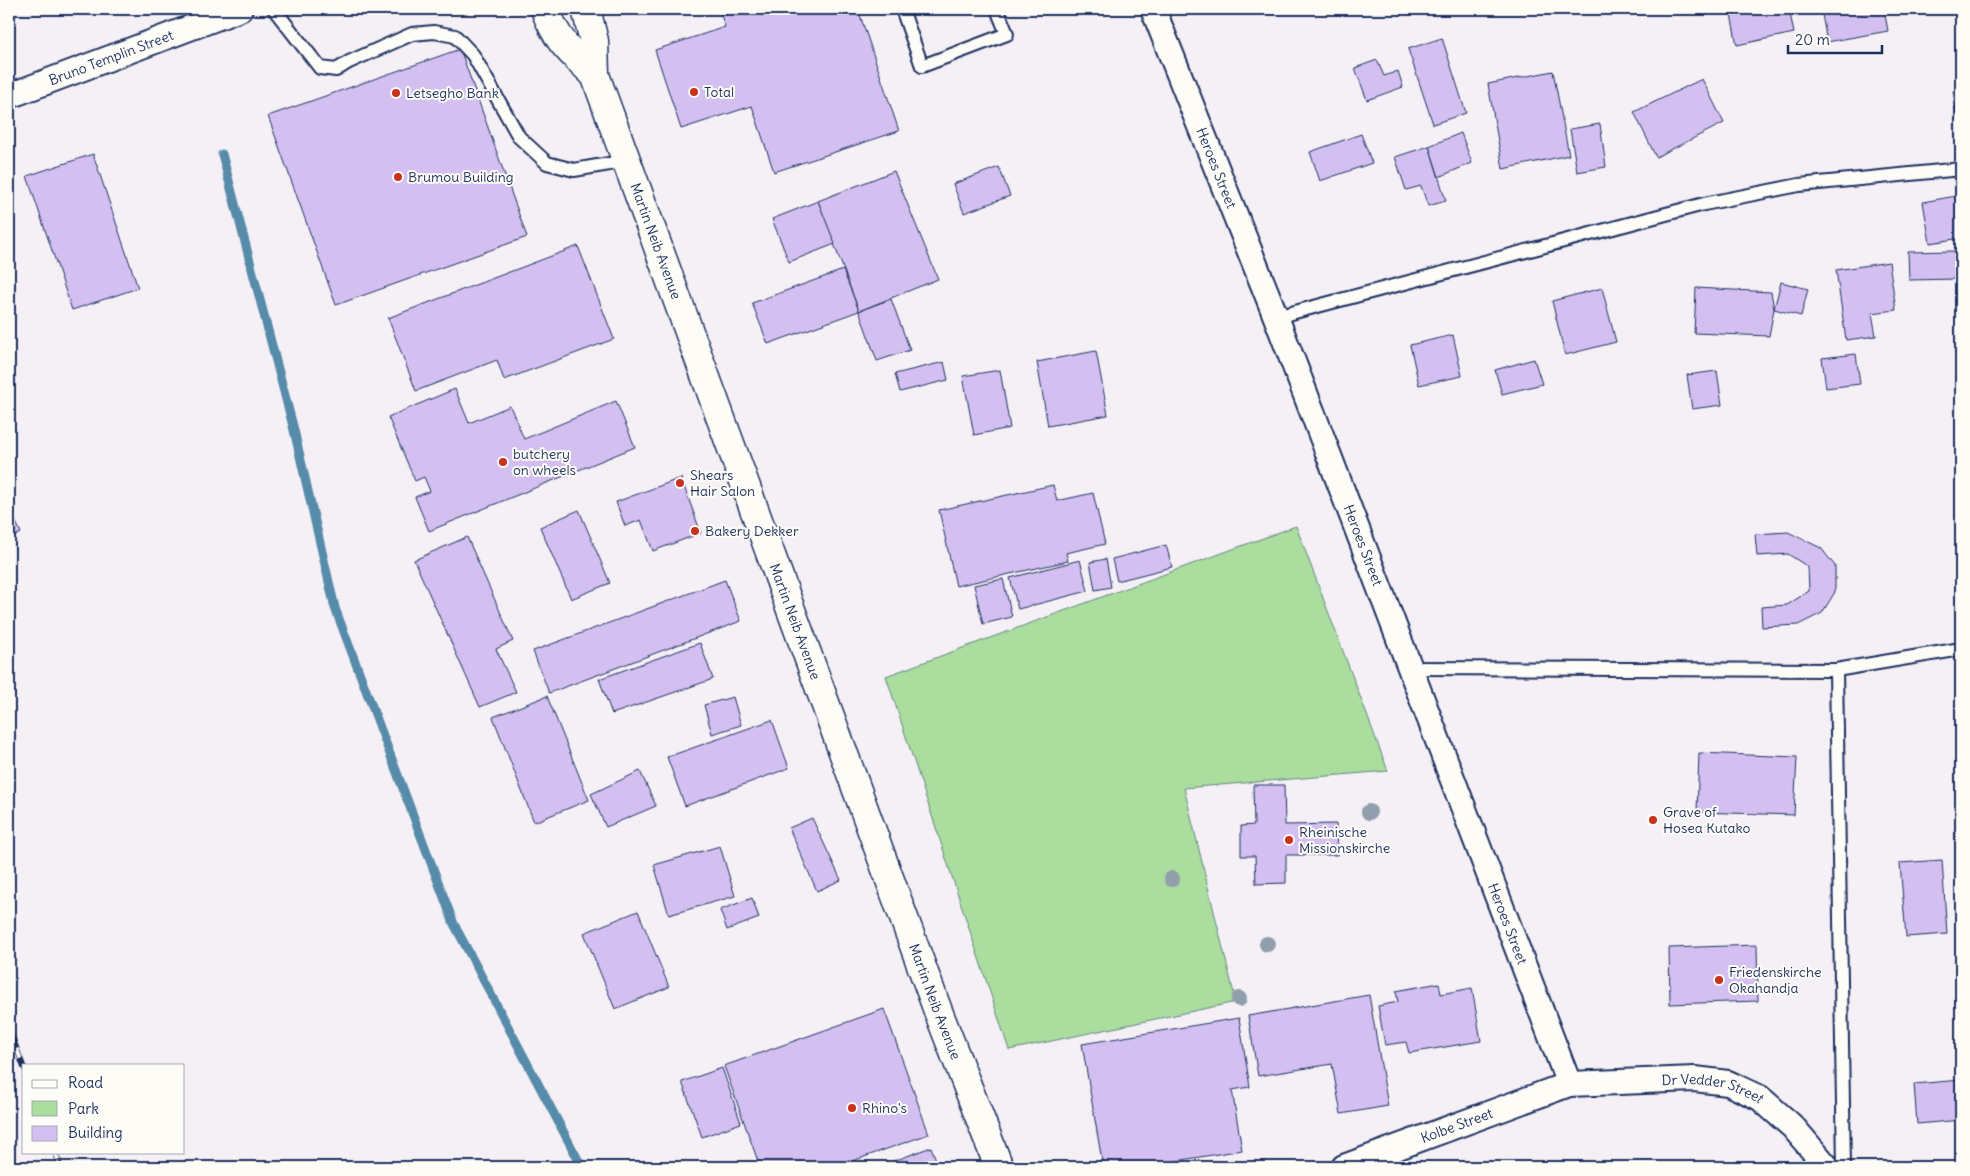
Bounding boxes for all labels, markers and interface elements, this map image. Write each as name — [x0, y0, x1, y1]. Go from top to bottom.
scale bar — [1788, 22, 1881, 54]
street label: Bruno Templin Street — [46, 26, 176, 89]
text: 20 m — [1795, 30, 1830, 49]
place label: Total — [704, 83, 734, 101]
place label: Letsegho Bank — [406, 84, 499, 102]
marker: Total — [688, 86, 700, 98]
marker: Letsegho Bank — [390, 87, 402, 99]
street label: Heroes Street — [1192, 125, 1241, 211]
place label: Brumou Building — [408, 168, 514, 186]
marker: Brumou Building — [392, 171, 404, 183]
street label: Martin Neib Avenue — [626, 181, 685, 302]
place label: butchery on wheels — [513, 445, 576, 479]
marker: butchery on wheels — [497, 456, 509, 468]
place label: Shears Hair Salon — [690, 466, 755, 500]
marker: Shears Hair Salon — [674, 477, 686, 489]
street label: Heroes Street — [1340, 502, 1387, 589]
place label: Bakery Dekker — [705, 522, 799, 540]
marker: Bakery Dekker — [689, 525, 701, 537]
street label: Martin Neib Avenue — [766, 561, 825, 682]
place label: Grave of Hosea Kutako — [1663, 803, 1751, 837]
marker: Grave of Hosea Kutako — [1647, 814, 1659, 826]
place label: Rheinische Missionskirche — [1299, 823, 1390, 857]
marker: Rheinische Missionskirche — [1283, 834, 1295, 846]
street label: Heroes Street — [1484, 880, 1532, 967]
street label: Martin Neib Avenue — [905, 941, 965, 1062]
place label: Friedenskirche Okahandja — [1729, 963, 1822, 997]
marker: Friedenskirche Okahandja — [1713, 974, 1725, 986]
legend — [22, 1064, 185, 1154]
street label: Dr Vedder Street — [1661, 1070, 1768, 1107]
text: Road — [68, 1073, 103, 1092]
text: Park — [68, 1099, 99, 1118]
place label: Rhino's — [862, 1099, 907, 1117]
marker: Rhino's — [846, 1102, 858, 1114]
street label: Kolbe Street — [1418, 1104, 1495, 1147]
text: Building — [68, 1123, 123, 1142]

